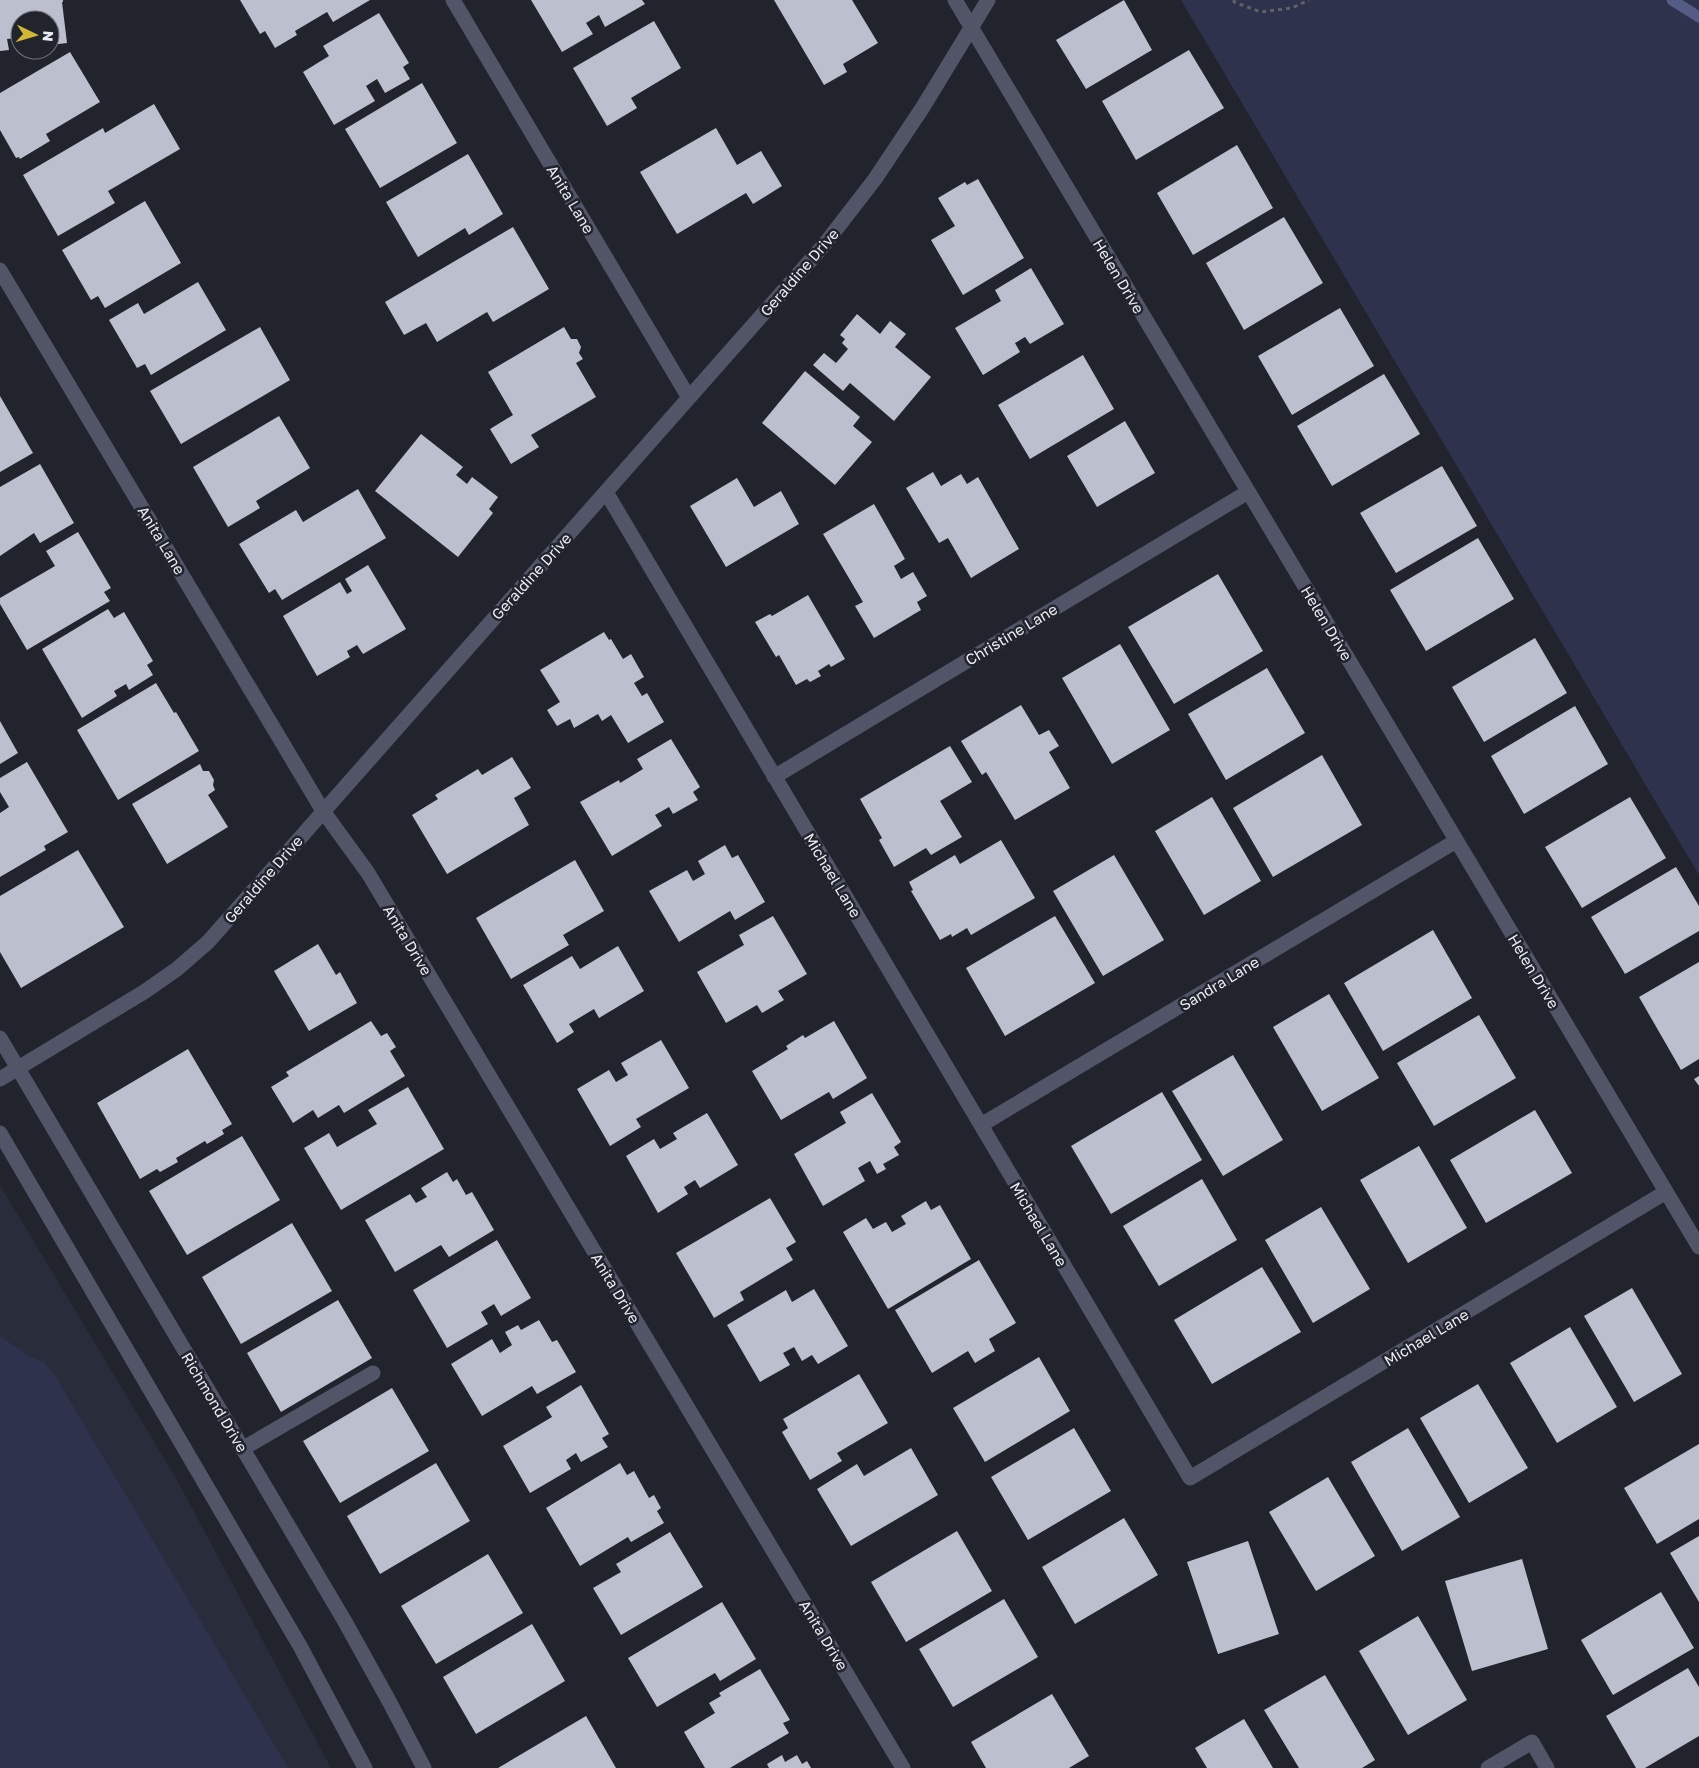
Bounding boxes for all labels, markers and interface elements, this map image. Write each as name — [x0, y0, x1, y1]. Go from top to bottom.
north arrow — [10, 10, 60, 60]
text: N — [40, 30, 57, 42]
street label: Anita Lane — [544, 162, 599, 237]
street label: Geraldine Drive — [756, 224, 842, 319]
street label: Helen Drive — [1090, 236, 1148, 317]
street label: Anita Lane — [135, 503, 190, 578]
street label: Geraldine Drive — [487, 529, 575, 623]
street label: Helen Drive — [1298, 583, 1356, 664]
street label: Christine Lane — [962, 599, 1060, 669]
street label: Michael Lane — [801, 830, 865, 921]
street label: Geraldine Drive — [220, 831, 306, 926]
street label: Anita Drive — [380, 902, 436, 979]
street label: Helen Drive — [1505, 931, 1563, 1012]
street label: Sandra Lane — [1176, 952, 1262, 1014]
street label: Michael Lane — [1007, 1179, 1071, 1270]
street label: Anita Drive — [588, 1250, 644, 1327]
street label: Michael Lane — [1381, 1305, 1472, 1369]
street label: Richmond Drive — [178, 1349, 252, 1455]
street label: Anita Drive — [796, 1597, 852, 1674]

